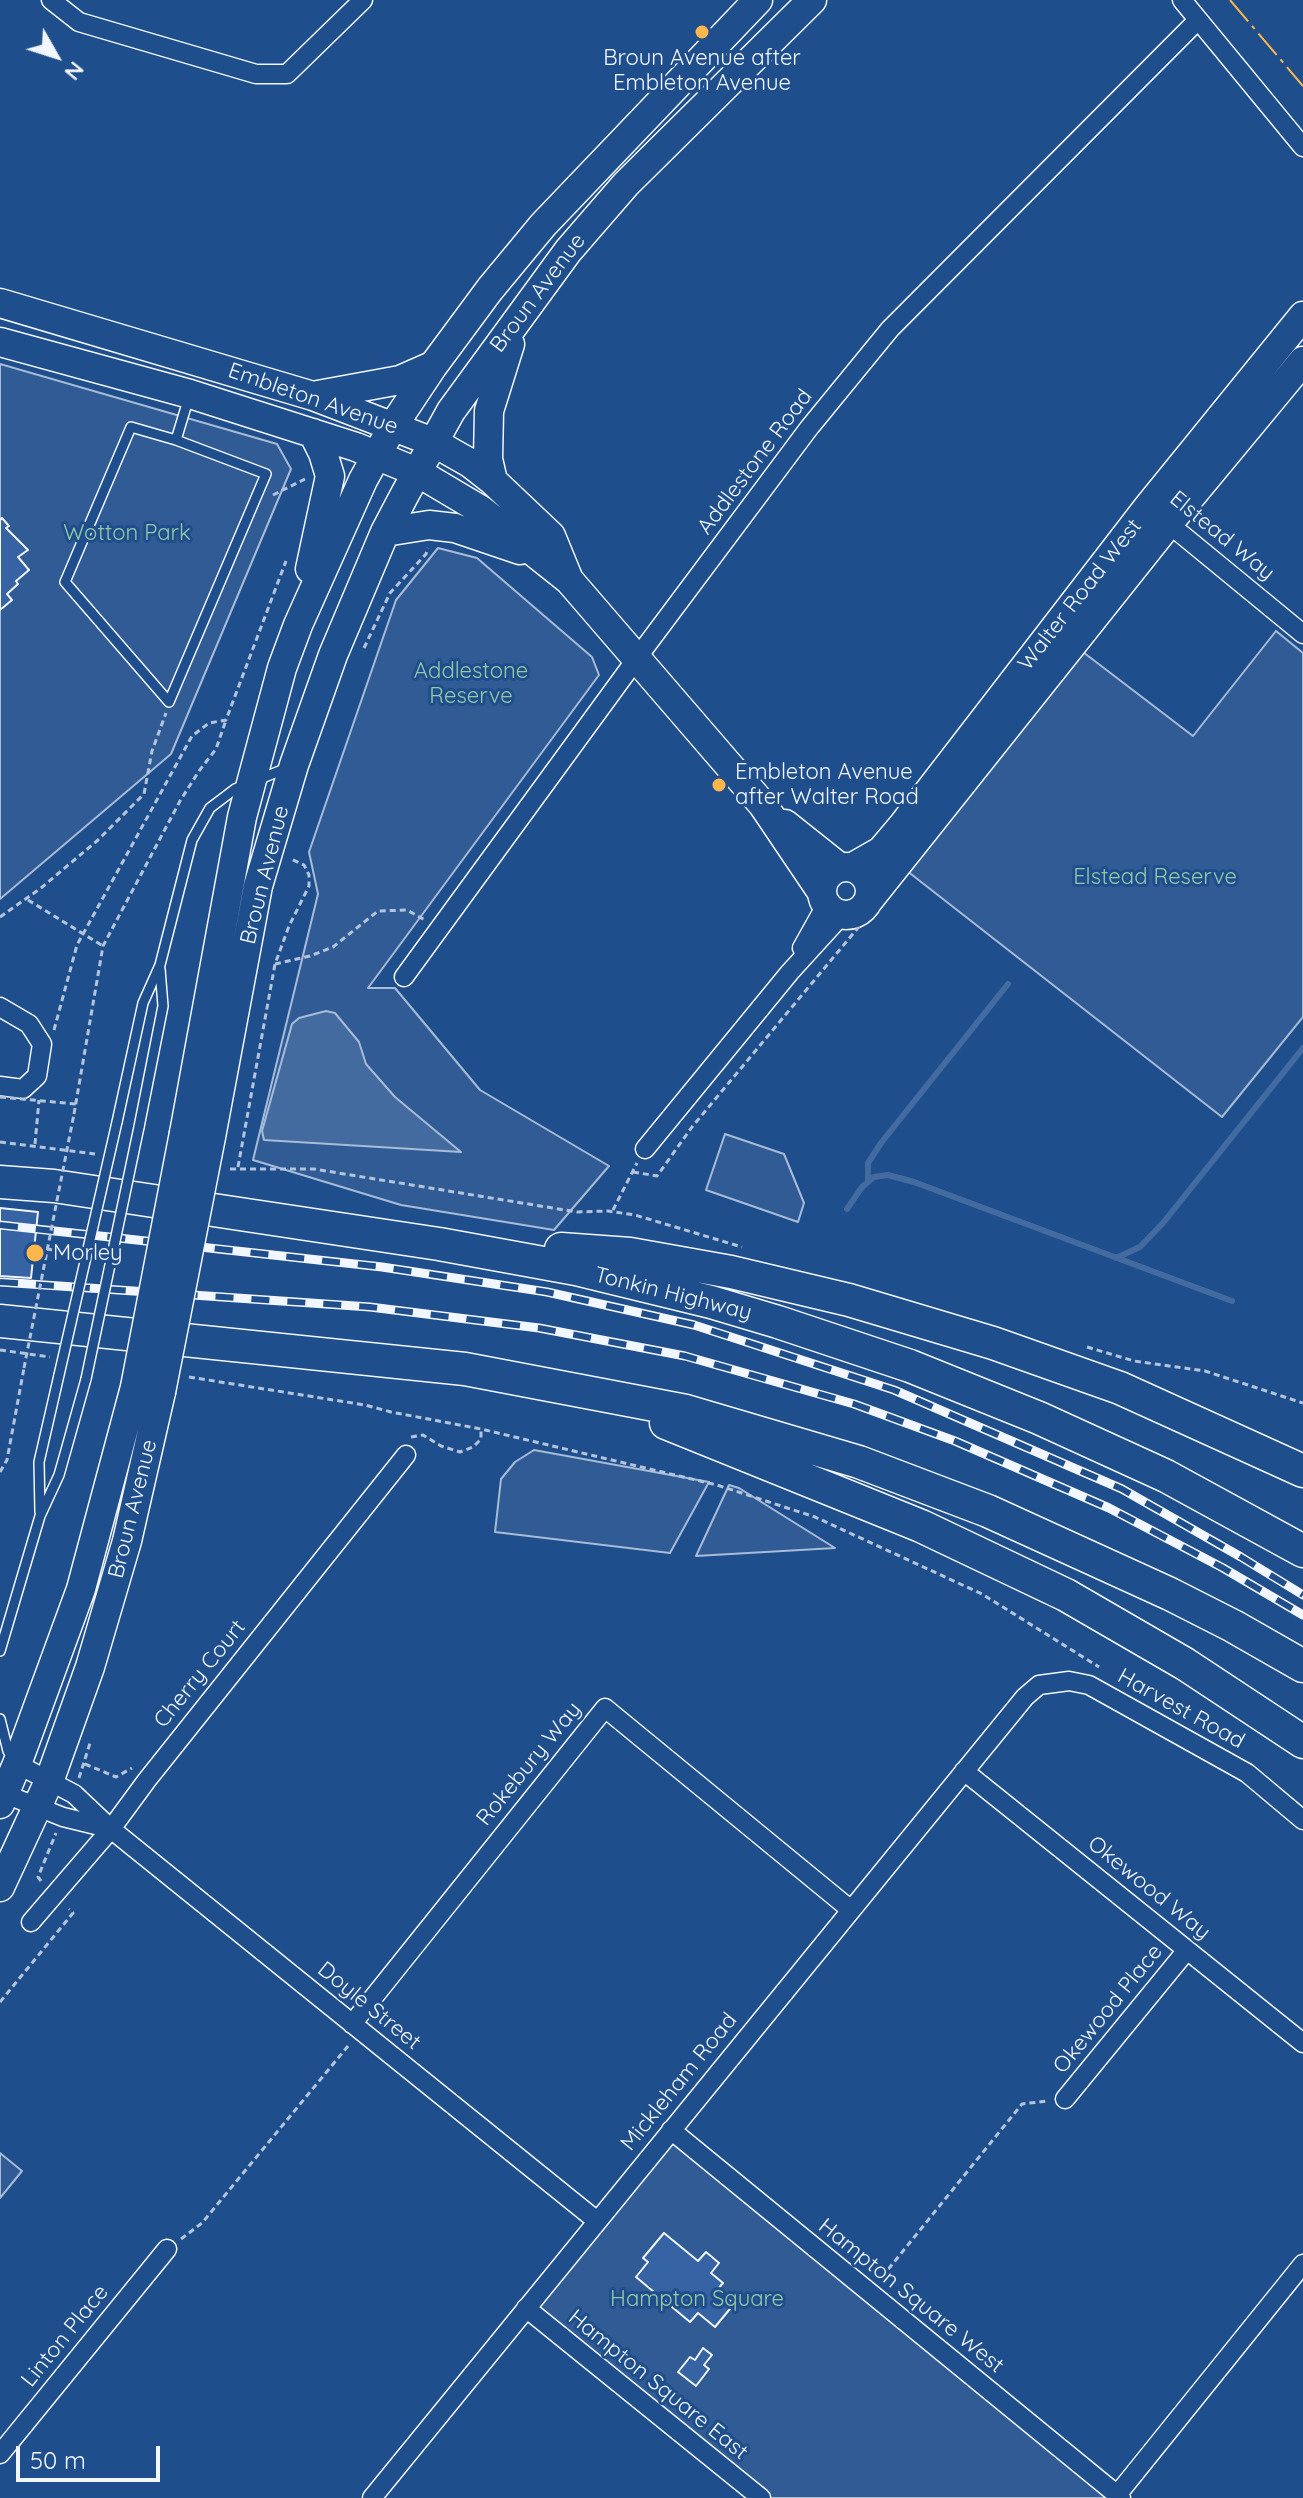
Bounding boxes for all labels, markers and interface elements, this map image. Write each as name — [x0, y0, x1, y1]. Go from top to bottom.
north arrow — [16, 16, 96, 96]
marker: Broun Avenue after Embleton Avenue — [693, 23, 711, 41]
place label: Broun Avenue after Embleton Avenue — [603, 45, 801, 96]
text: N — [59, 56, 91, 86]
street label: Broun Avenue — [485, 228, 591, 358]
street label: Embleton Avenue — [225, 358, 401, 440]
street label: Addlestone Road — [692, 384, 818, 540]
street label: Elstead Way — [1164, 486, 1280, 586]
street label: Walter Road West — [1013, 514, 1147, 676]
park label: Wotton Park — [63, 520, 191, 546]
park label: Addlestone Reserve — [414, 658, 528, 710]
place label: Embleton Avenue after Walter Road — [735, 759, 919, 810]
marker: Embleton Avenue after Walter Road — [710, 776, 728, 794]
street label: Broun Avenue — [235, 803, 295, 947]
park label: Elstead Reserve — [1073, 864, 1237, 890]
place label: Morley — [53, 1240, 123, 1266]
marker: Morley — [24, 1242, 46, 1264]
street label: Tonkin Highway — [592, 1262, 754, 1326]
street label: Broun Avenue — [103, 1437, 163, 1581]
street label: Cherry Court — [149, 1615, 251, 1733]
street label: Harvest Road — [1113, 1663, 1249, 1755]
street label: Rokebury Way — [471, 1697, 587, 1831]
street label: Okewood Way — [1082, 1831, 1216, 1945]
street label: Okewood Place — [1048, 1939, 1168, 2079]
street label: Doyle Street — [312, 1956, 426, 2056]
street label: Mickleham Road — [615, 2008, 743, 2156]
street label: Hampton Square West — [813, 2213, 1009, 2379]
street label: Linton Place — [16, 2280, 114, 2392]
park label: Hampton Square — [610, 2286, 784, 2312]
street label: Hampton Square East — [563, 2304, 753, 2466]
scale bar — [20, 2430, 164, 2480]
text: 50 m — [30, 2445, 86, 2475]

